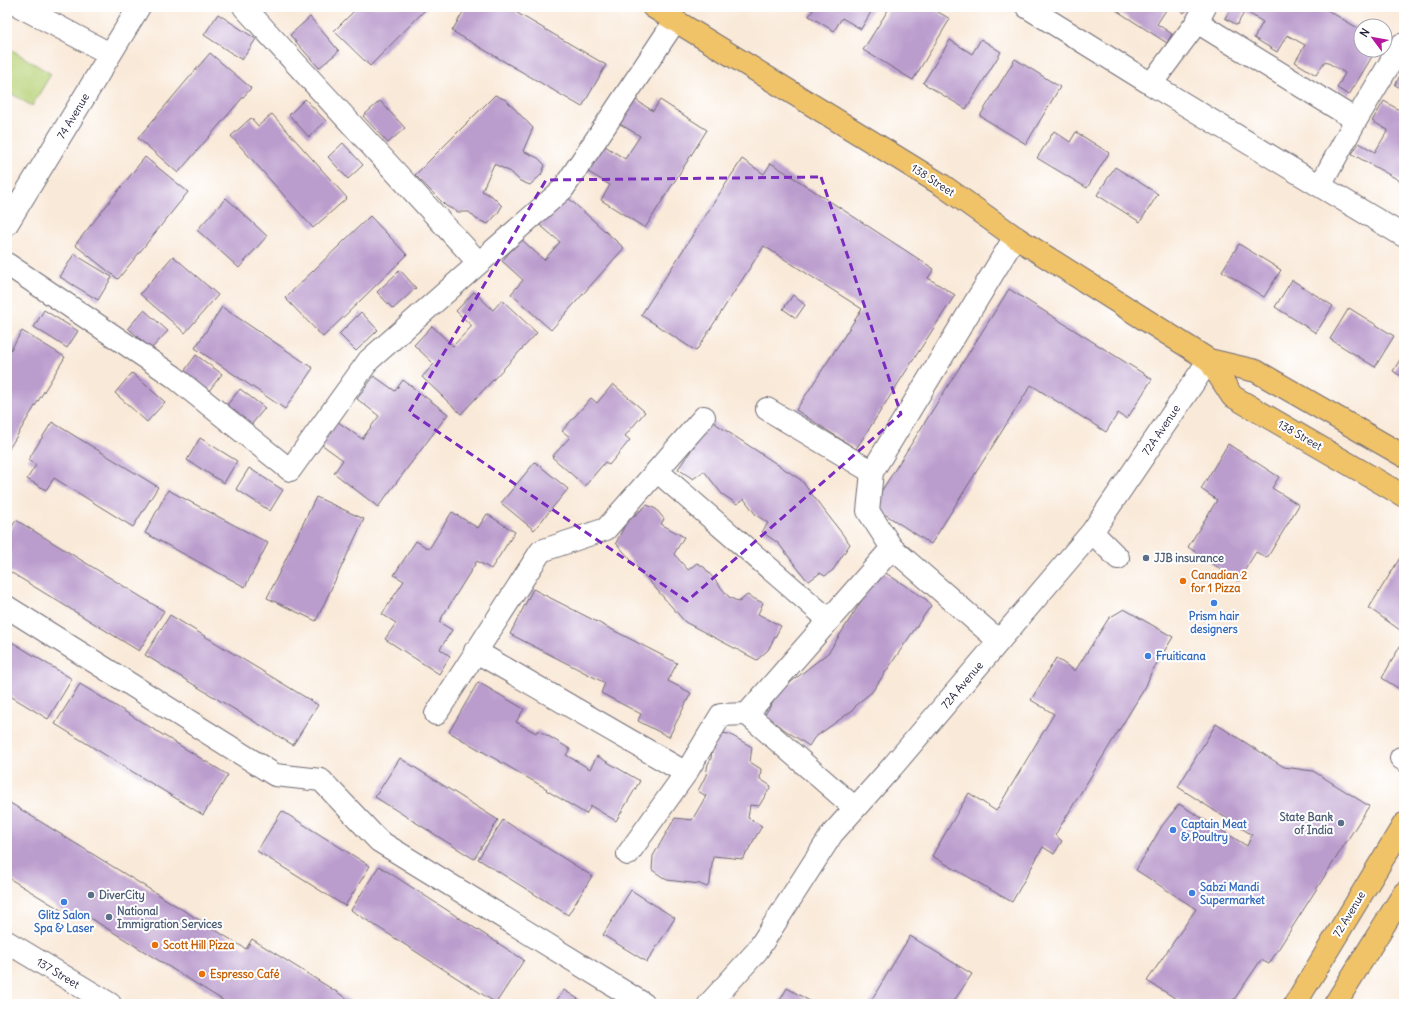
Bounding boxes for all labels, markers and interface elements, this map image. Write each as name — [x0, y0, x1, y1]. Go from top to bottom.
north arrow — [1353, 18, 1393, 58]
text: N — [1357, 26, 1372, 40]
street label: 74 Avenue — [54, 90, 92, 141]
street label: 138 Street — [909, 161, 958, 199]
street label: 72A Avenue — [1139, 402, 1183, 458]
street label: 138 Street — [1275, 417, 1325, 453]
place label: JJB insurance — [1154, 551, 1224, 565]
marker: JJB insurance — [1141, 553, 1151, 563]
place label: Canadian 2 for 1 Pizza — [1190, 568, 1247, 595]
marker: Canadian 2 for 1 Pizza — [1178, 576, 1188, 586]
marker: Prism hair designers — [1209, 598, 1219, 608]
place label: Prism hair designers — [1189, 609, 1240, 637]
place label: Fruiticana — [1156, 649, 1206, 663]
marker: Fruiticana — [1143, 651, 1153, 661]
street label: 72A Avenue — [938, 658, 986, 712]
place label: State Bank of India — [1279, 810, 1334, 837]
place label: Captain Meat & Poultry — [1181, 817, 1247, 845]
marker: State Bank of India — [1336, 818, 1346, 828]
marker: Captain Meat & Poultry — [1168, 825, 1178, 835]
place label: Sabzi Mandi Supermarket — [1200, 880, 1265, 908]
place label: DiverCity — [99, 888, 145, 903]
marker: Sabzi Mandi Supermarket — [1187, 888, 1197, 898]
street label: 72 Avenue — [1330, 889, 1368, 939]
marker: DiverCity — [86, 890, 96, 900]
marker: Glitz Salon Spa & Laser — [59, 897, 69, 907]
place label: National Immigration Services — [117, 904, 222, 932]
place label: Glitz Salon Spa & Laser — [34, 908, 94, 936]
marker: National Immigration Services — [104, 912, 114, 922]
place label: Scott Hill Pizza — [163, 938, 235, 952]
marker: Scott Hill Pizza — [150, 940, 160, 950]
street label: 137 Street — [34, 955, 82, 992]
place label: Espresso Café — [210, 967, 279, 982]
marker: Espresso Café — [197, 969, 207, 979]

